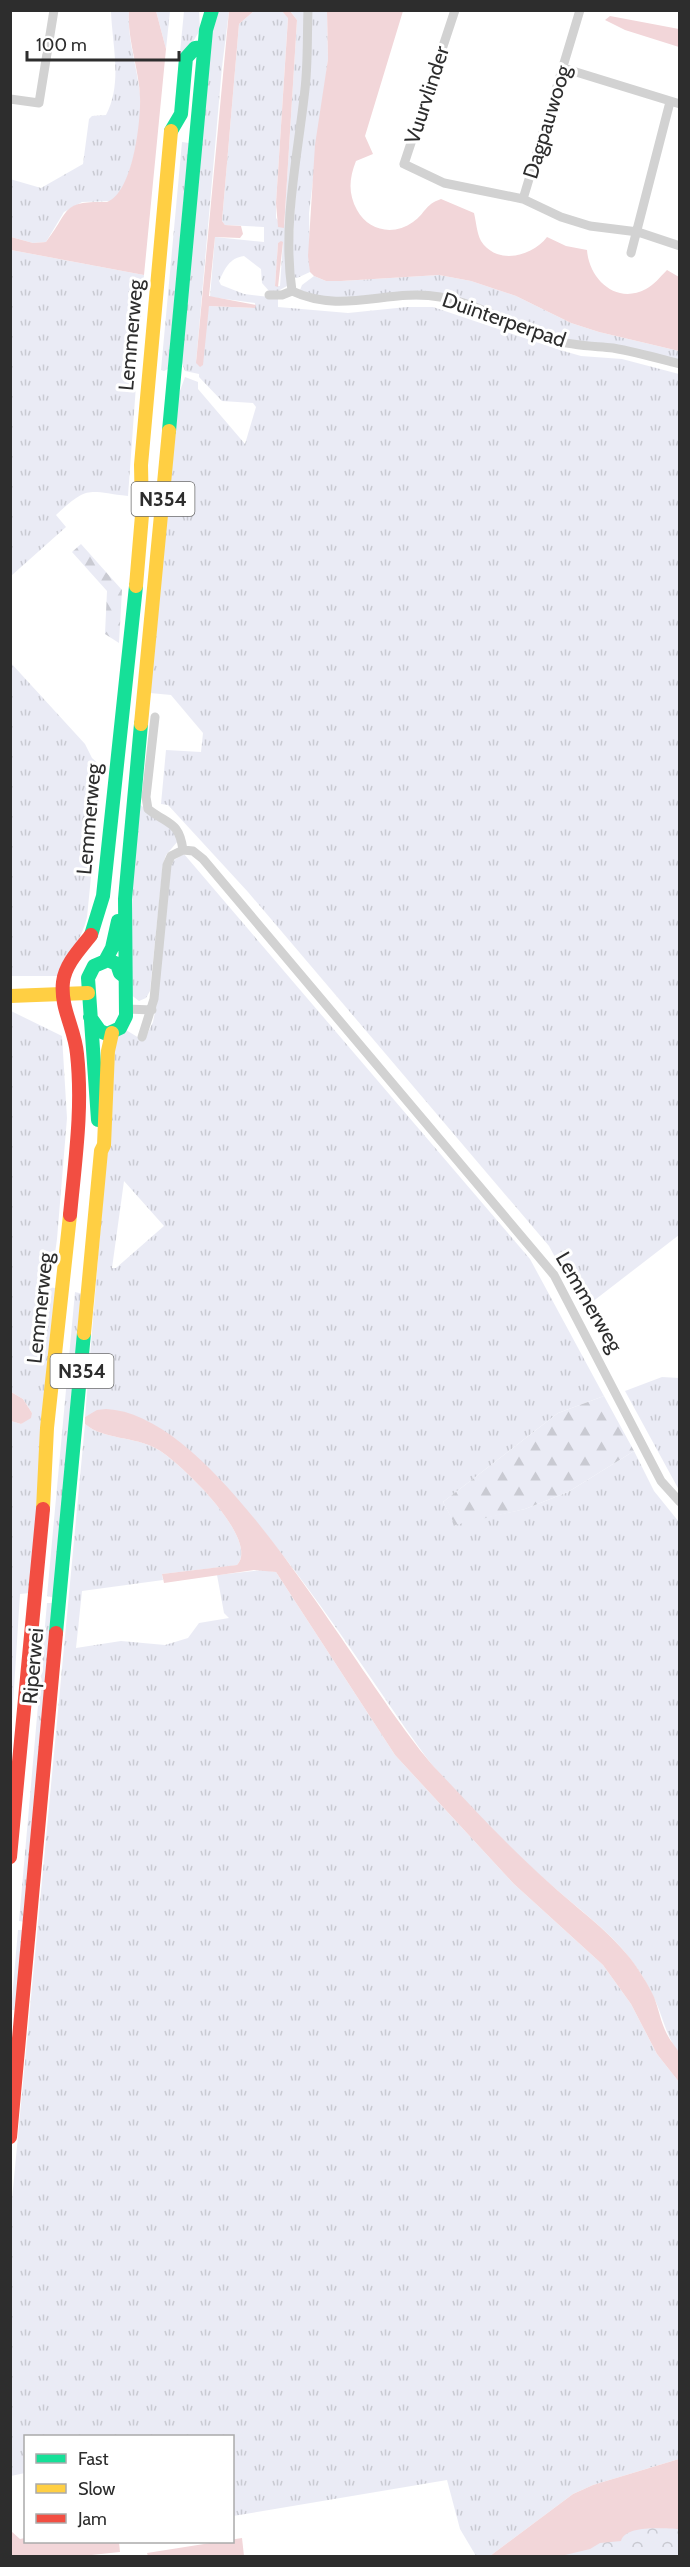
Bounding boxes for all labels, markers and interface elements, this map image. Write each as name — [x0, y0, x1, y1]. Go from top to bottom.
scale bar — [27, 24, 178, 62]
text: 100 m — [36, 34, 87, 56]
street label: Vuurvlinder — [399, 43, 454, 147]
street label: Dagpauwoog — [517, 62, 576, 182]
street label: Lemmerweg — [113, 278, 148, 392]
street label: Duinterperpad — [439, 287, 569, 352]
road number: N354 — [132, 482, 195, 516]
street label: Lemmerweg — [71, 762, 106, 876]
street label: Lemmerweg — [551, 1247, 628, 1357]
street label: Lemmerweg — [21, 1251, 58, 1365]
road number: N354 — [50, 1354, 113, 1388]
street label: Riperwei — [17, 1627, 48, 1705]
legend — [24, 2435, 234, 2543]
text: Fast — [78, 2448, 109, 2470]
text: Slow — [78, 2478, 115, 2500]
text: Jam — [77, 2508, 107, 2530]

